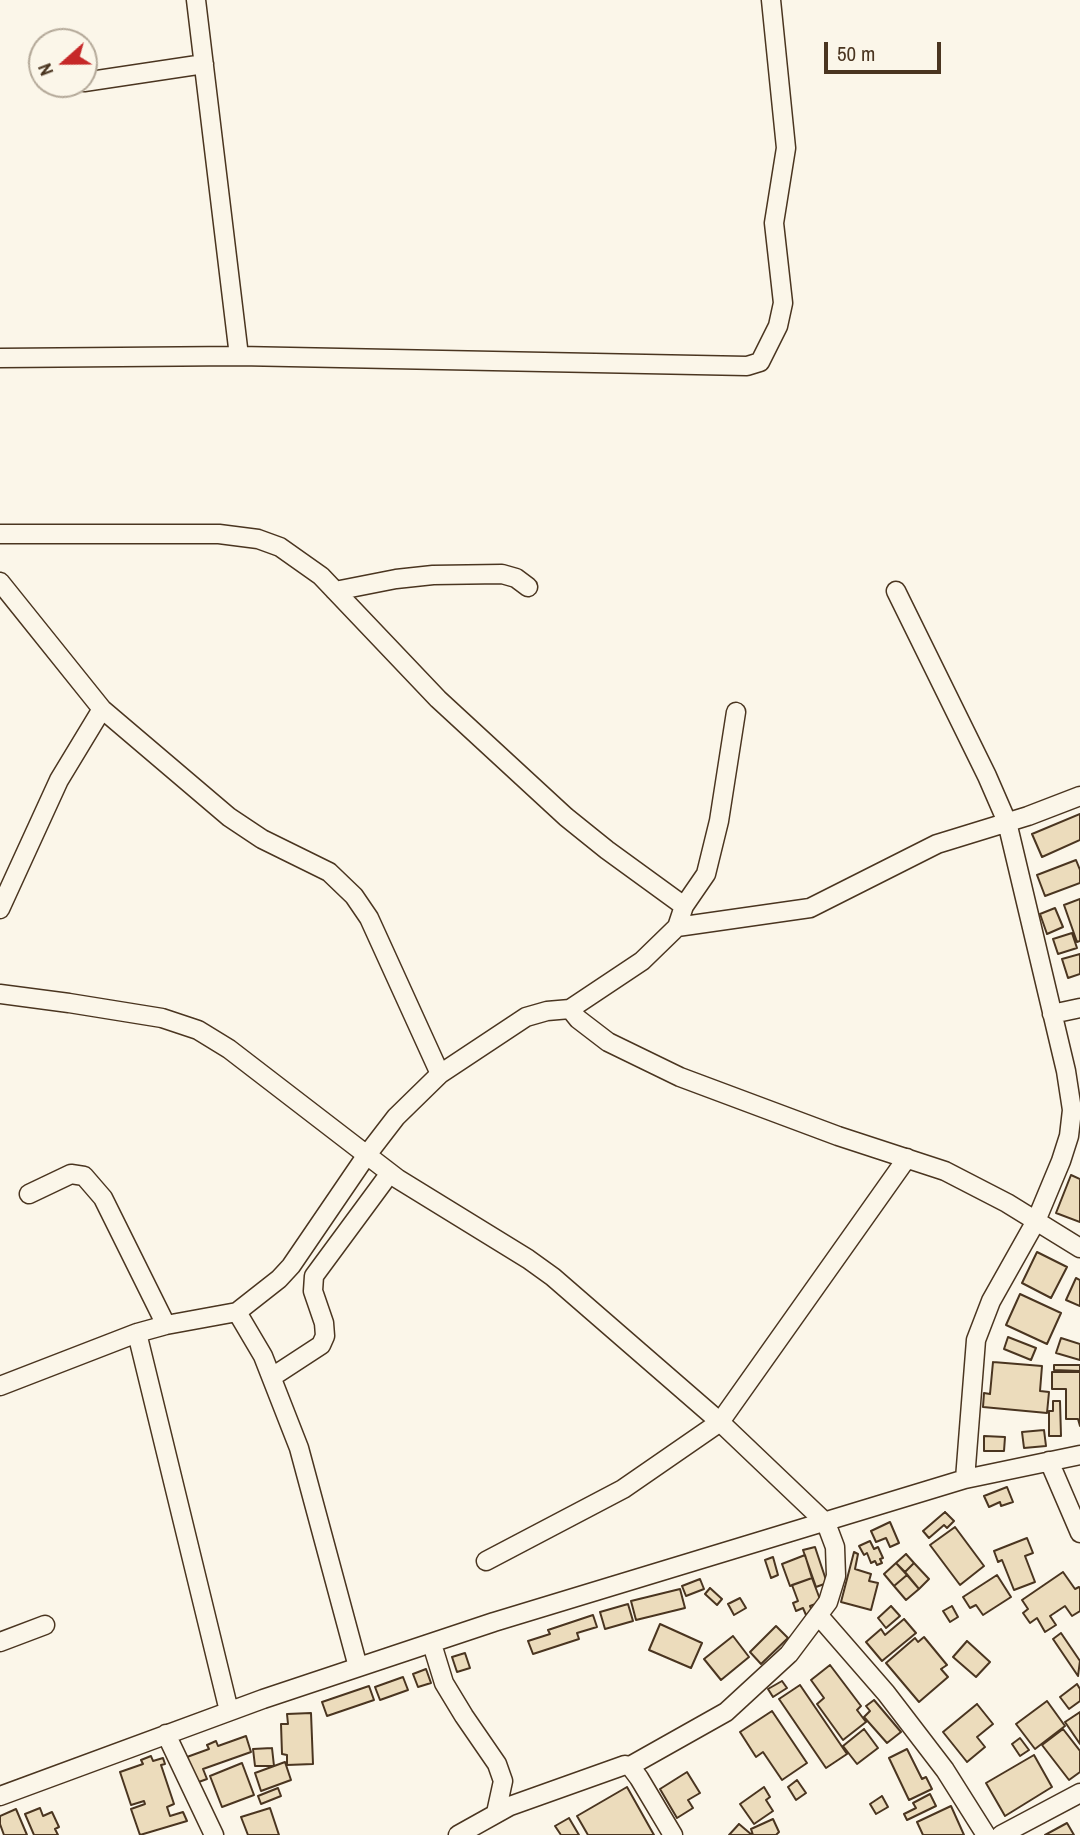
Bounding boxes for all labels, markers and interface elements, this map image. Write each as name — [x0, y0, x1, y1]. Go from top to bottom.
north arrow — [28, 28, 98, 98]
scale bar — [828, 28, 945, 72]
text: 50 m — [837, 39, 875, 68]
text: N — [31, 60, 59, 80]

